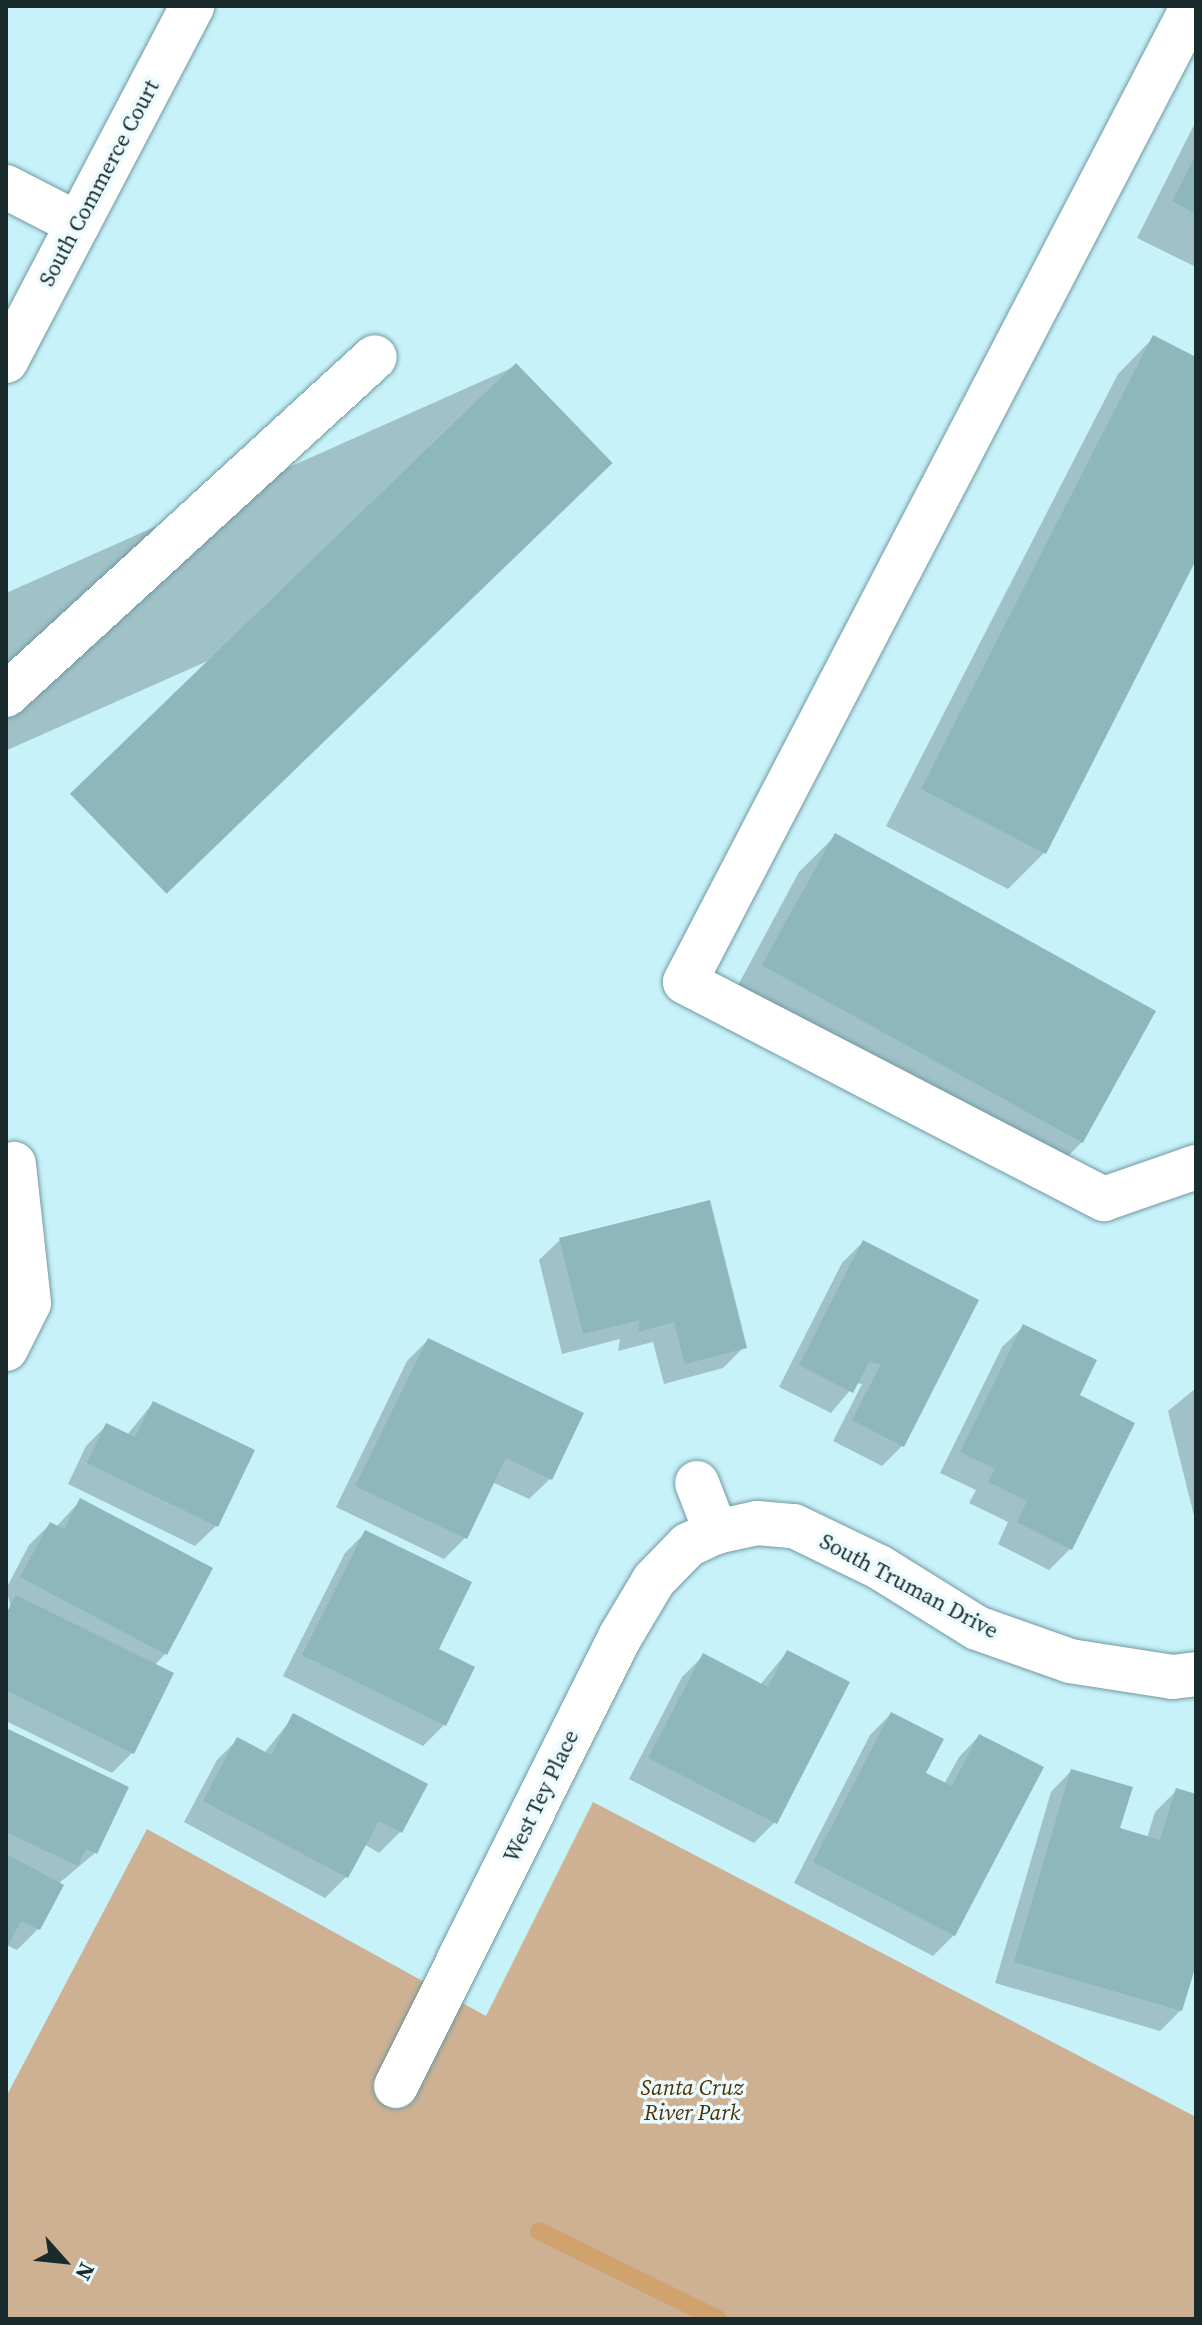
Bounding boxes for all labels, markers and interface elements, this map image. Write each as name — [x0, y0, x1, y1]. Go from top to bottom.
street label: South Commerce Court — [33, 75, 165, 291]
street label: South Truman Drive — [815, 1528, 1003, 1644]
street label: West Tey Place — [498, 1725, 584, 1867]
park label: Santa Cruz River Park — [640, 2074, 744, 2126]
north arrow — [24, 2221, 104, 2301]
text: N — [68, 2258, 102, 2286]

